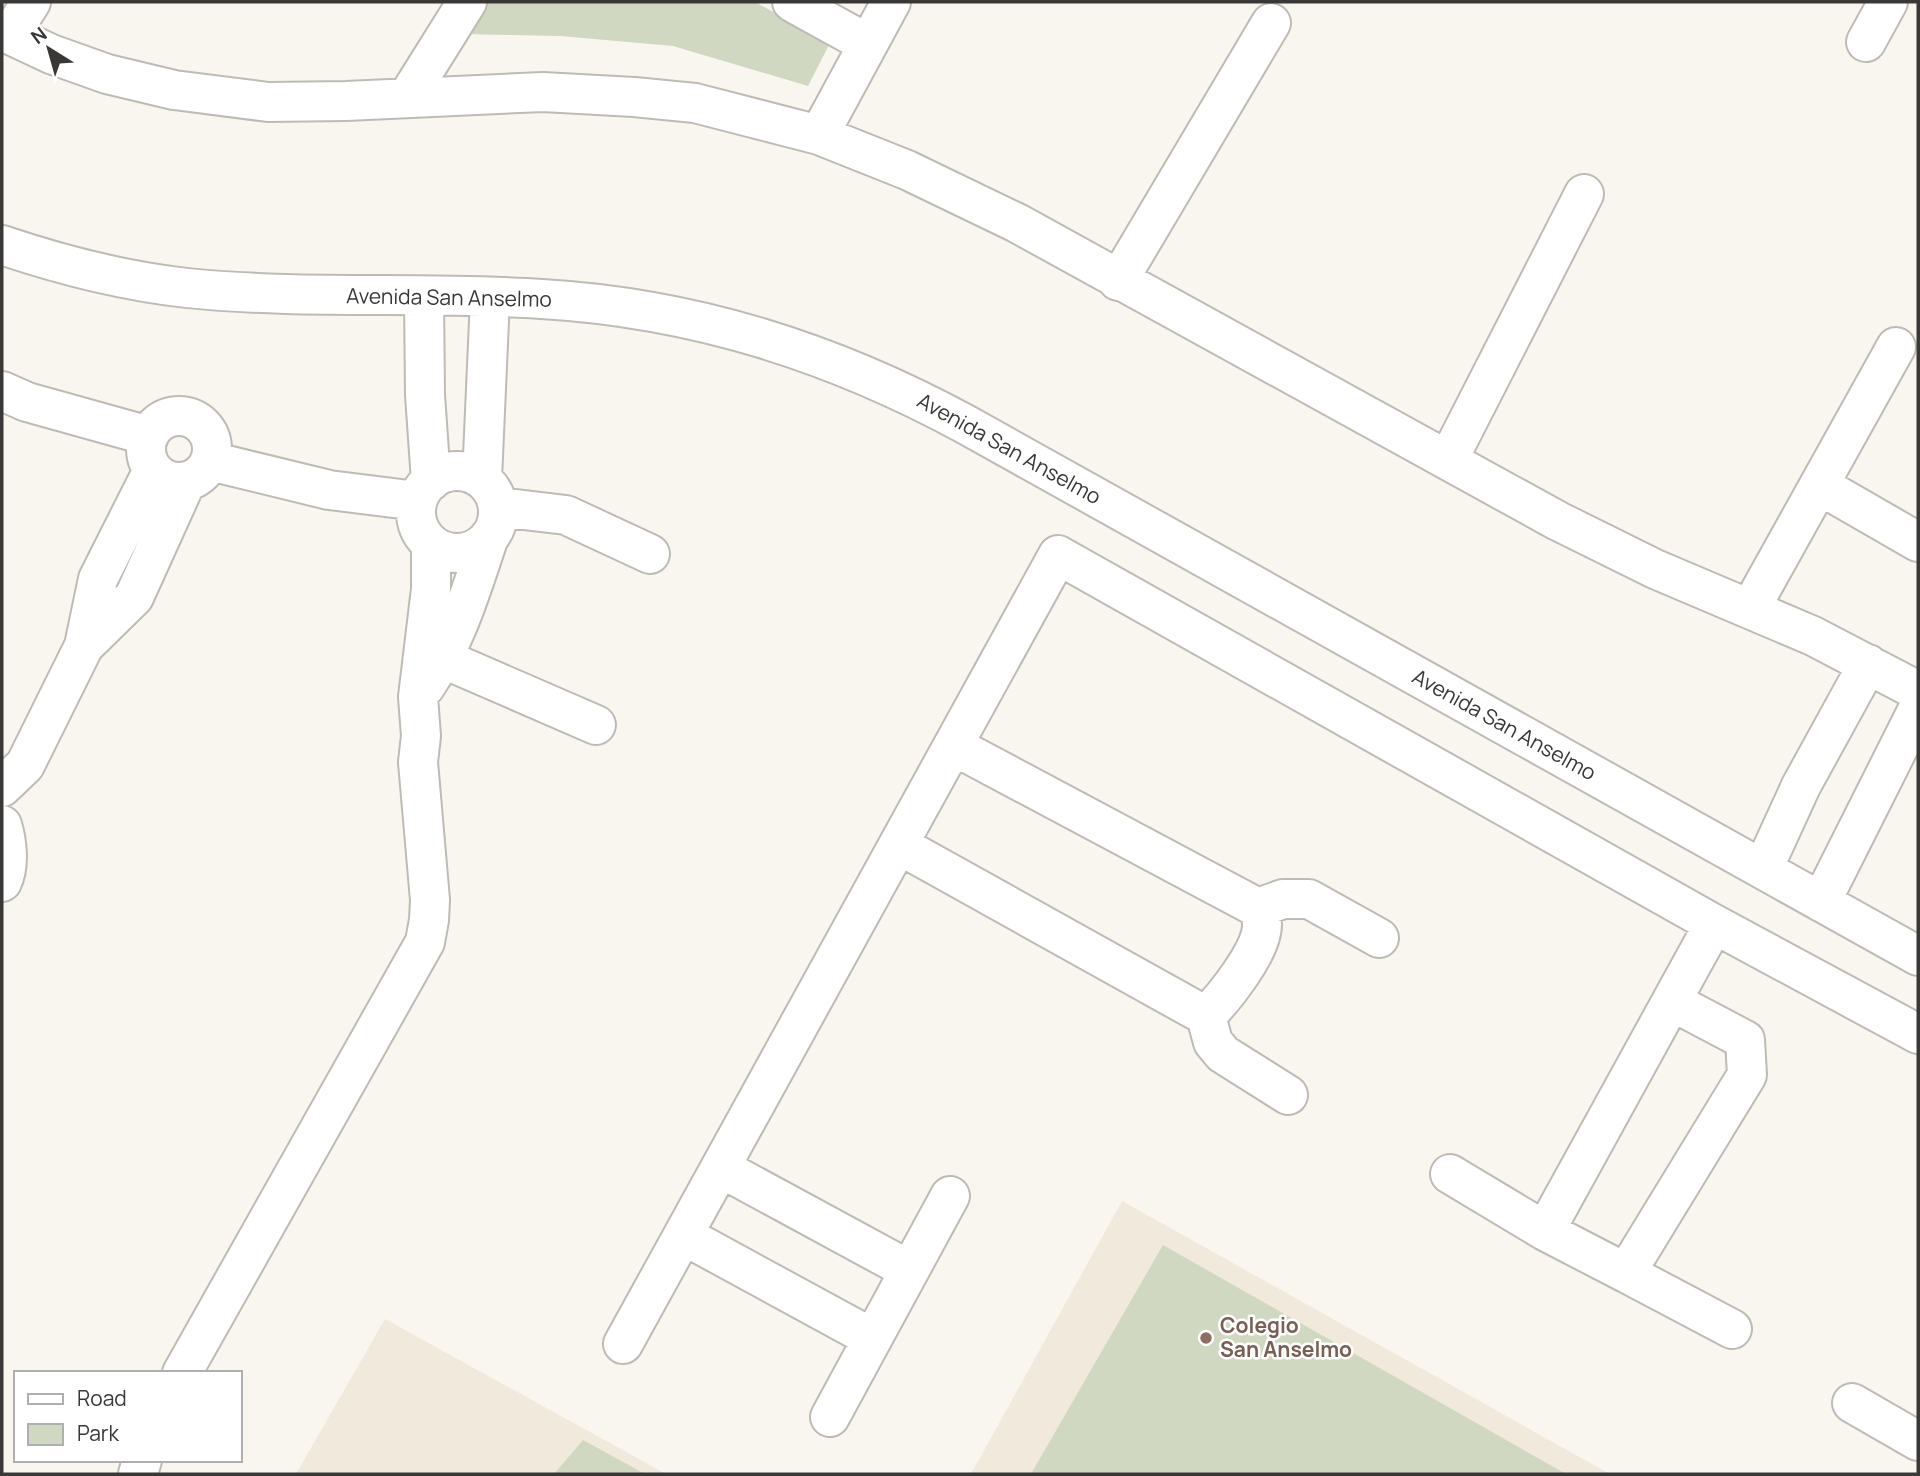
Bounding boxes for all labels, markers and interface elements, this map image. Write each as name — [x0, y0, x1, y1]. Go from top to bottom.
north arrow — [14, 14, 84, 84]
text: N — [25, 21, 52, 50]
street label: Avenida San Anselmo — [346, 281, 552, 313]
street label: Avenida San Anselmo — [913, 386, 1106, 510]
street label: Avenida San Anselmo — [1408, 662, 1601, 786]
place label: Colegio San Anselmo — [1220, 1311, 1352, 1363]
marker: Colegio San Anselmo — [1198, 1330, 1214, 1346]
legend — [14, 1371, 242, 1462]
text: Road — [77, 1384, 127, 1412]
text: Park — [77, 1419, 119, 1447]

